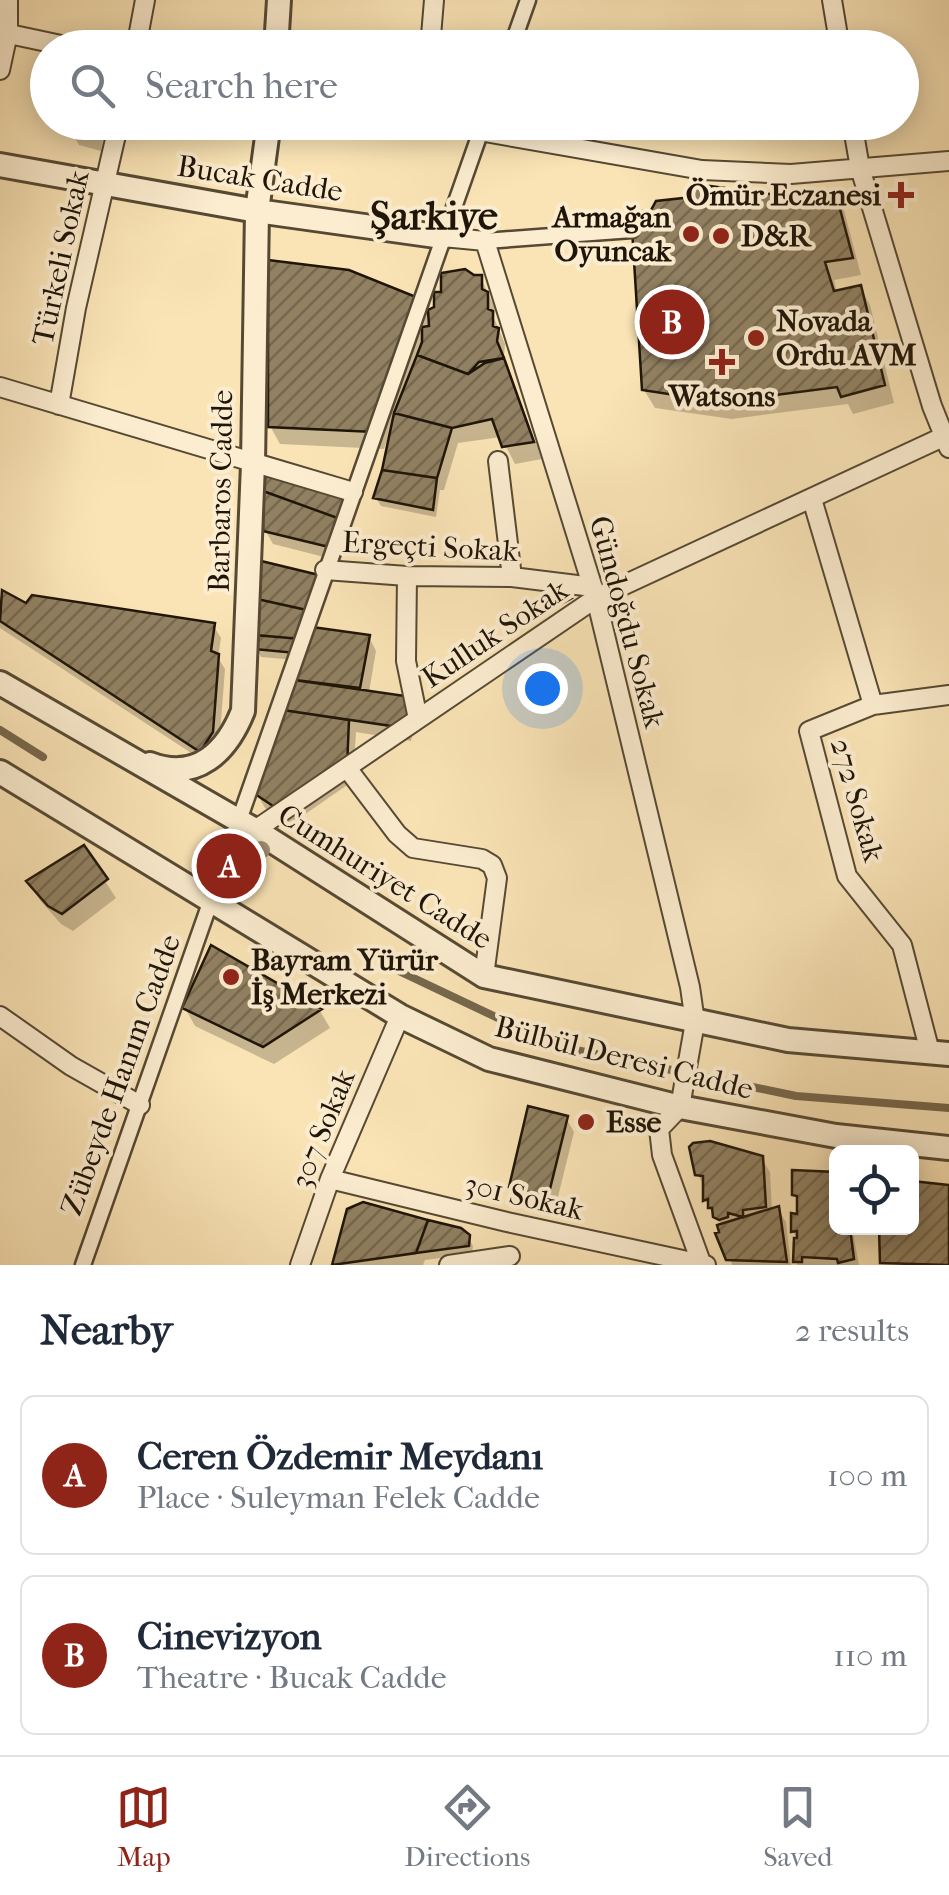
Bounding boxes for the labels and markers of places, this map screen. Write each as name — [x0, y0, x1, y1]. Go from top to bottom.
place label: Ömür Eczanesi — [686, 177, 881, 213]
marker: Ömür Eczanesi — [890, 184, 912, 206]
place label: Armağan Oyuncak — [551, 200, 673, 269]
place label: D&R — [741, 219, 813, 254]
marker: Armağan Oyuncak — [680, 223, 702, 245]
marker: D&R — [710, 225, 732, 247]
pin: B — [640, 284, 704, 360]
place label: Novada Ordu AVM — [776, 304, 917, 373]
marker: Novada Ordu AVM — [745, 327, 767, 349]
marker: Watsons — [711, 351, 733, 373]
place label: Watsons — [667, 379, 775, 414]
pin: A — [196, 828, 262, 904]
place label: Bayram Yürür İş Merkezi — [251, 943, 439, 1012]
marker: Bayram Yürür İş Merkezi — [220, 966, 242, 988]
place label: Esse — [606, 1105, 661, 1140]
marker: Esse — [575, 1111, 597, 1133]

